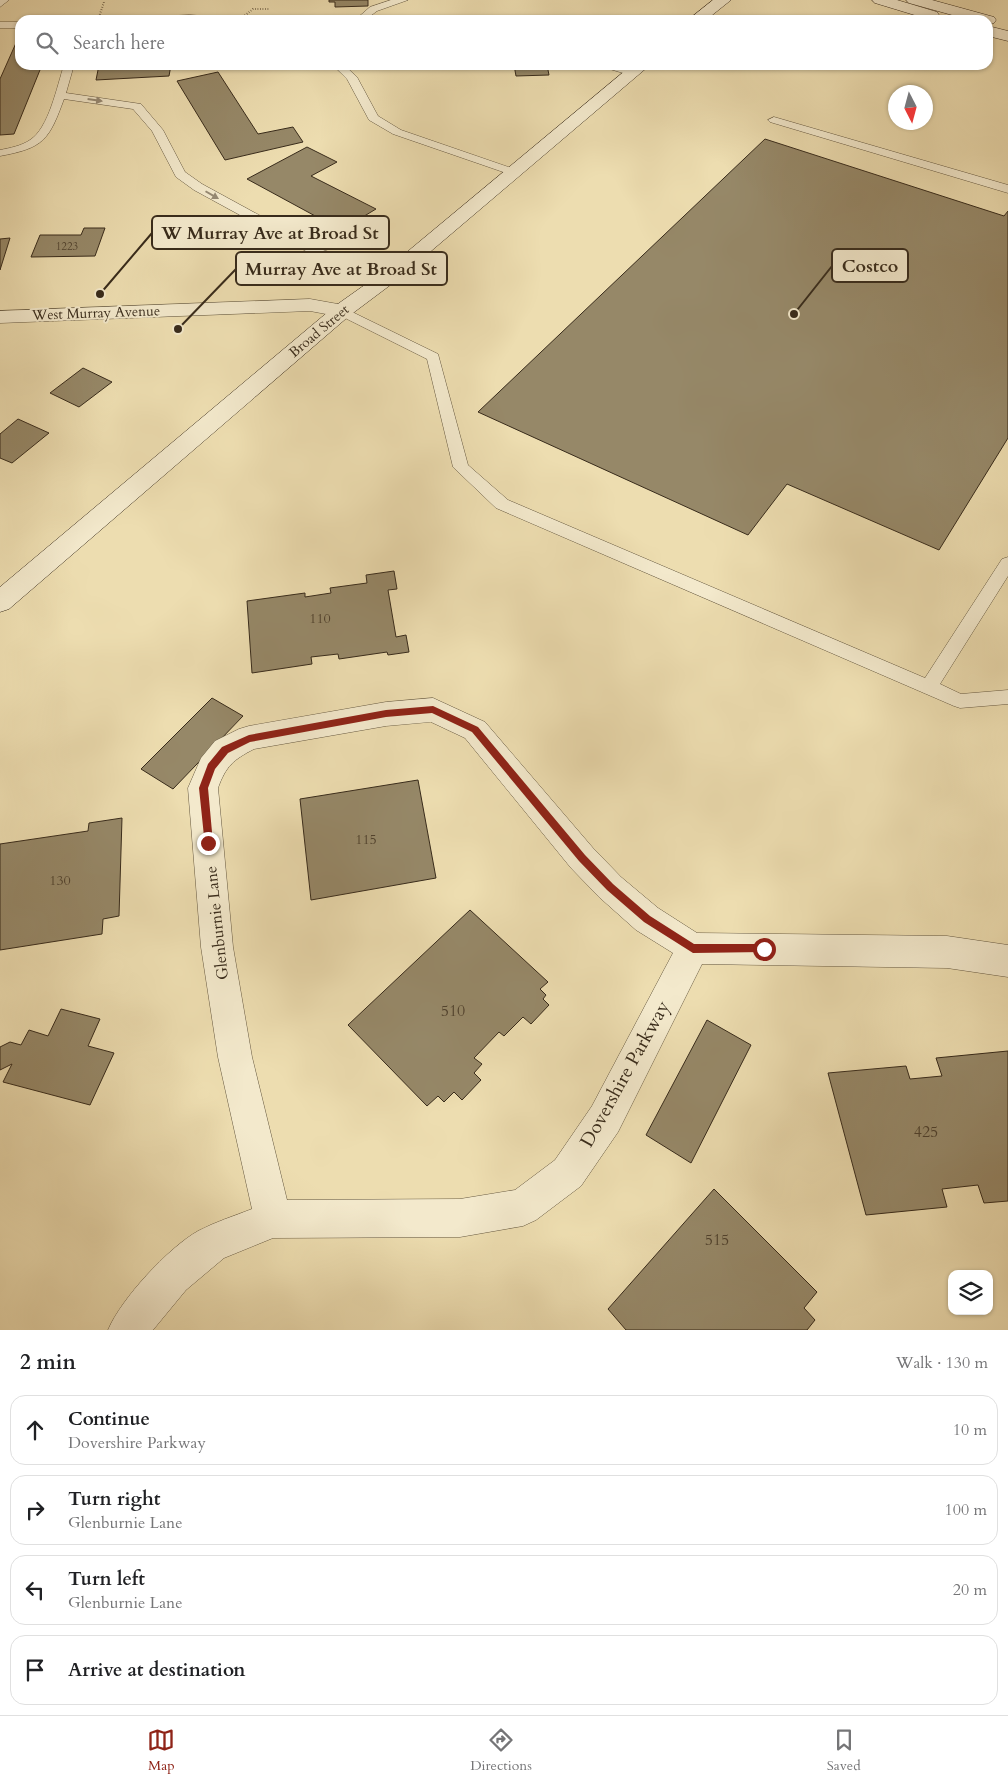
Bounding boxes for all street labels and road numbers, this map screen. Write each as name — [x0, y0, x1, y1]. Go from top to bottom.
street label: Broad Street — [285, 300, 354, 362]
street label: West Murray Avenue — [31, 301, 160, 325]
street label: Glenburnie Lane — [200, 865, 234, 981]
street label: Dovershire Parkway — [574, 996, 676, 1152]

